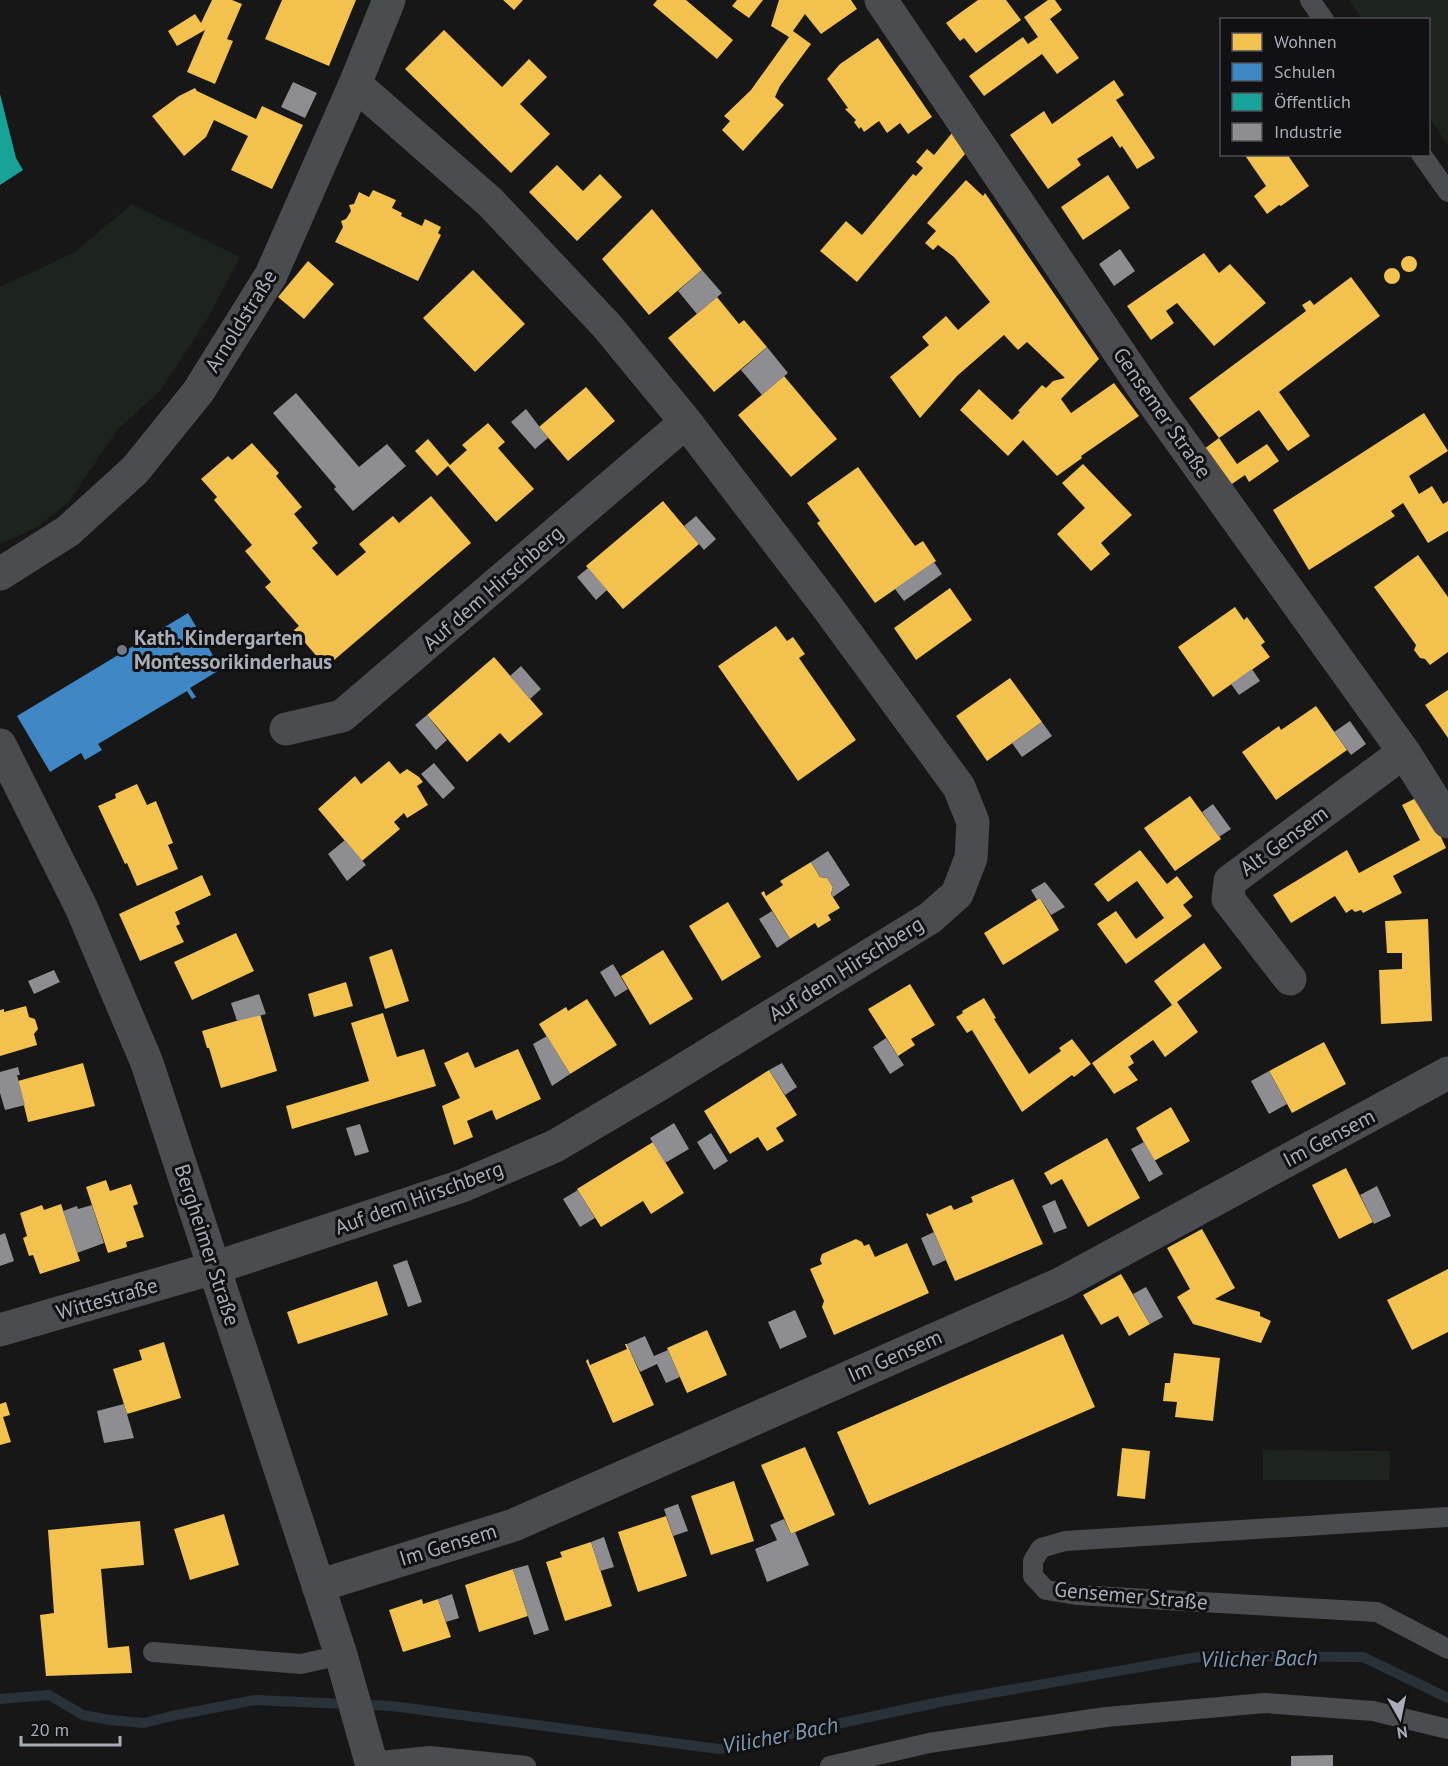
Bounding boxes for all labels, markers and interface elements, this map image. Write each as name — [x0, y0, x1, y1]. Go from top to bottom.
legend — [1220, 18, 1430, 156]
text: Wohnen — [1274, 30, 1336, 53]
text: Schulen — [1274, 60, 1335, 83]
text: Öffentlich — [1274, 90, 1351, 113]
text: Industrie — [1274, 120, 1342, 143]
street label: Arnoldstraße — [198, 264, 283, 377]
street label: Gensemer Straße — [1107, 342, 1218, 483]
street label: Auf dem Hirschberg — [417, 519, 569, 656]
place label: Kath. Kindergarten Montessorikinderhaus — [134, 624, 332, 675]
marker: Kath. Kindergarten Montessorikinderhaus — [115, 643, 129, 657]
street label: Alt Gensem — [1234, 799, 1333, 882]
street label: Auf dem Hirschberg — [763, 910, 928, 1027]
street label: Im Gensem — [1278, 1102, 1379, 1173]
street label: Auf dem Hirschberg — [331, 1154, 507, 1241]
street label: Bergheimer Straße — [169, 1161, 246, 1329]
street label: Wittestraße — [53, 1271, 161, 1326]
street label: Im Gensem — [843, 1323, 946, 1388]
street label: Im Gensem — [396, 1517, 500, 1572]
street label: Gensemer Straße — [1053, 1575, 1209, 1616]
water label: Vilicher Bach — [1200, 1643, 1318, 1673]
north arrow — [1370, 1688, 1430, 1748]
scale bar — [21, 1709, 120, 1747]
water label: Vilicher Bach — [720, 1710, 840, 1760]
text: 20 m — [30, 1718, 69, 1741]
text: N — [1396, 1722, 1409, 1744]

